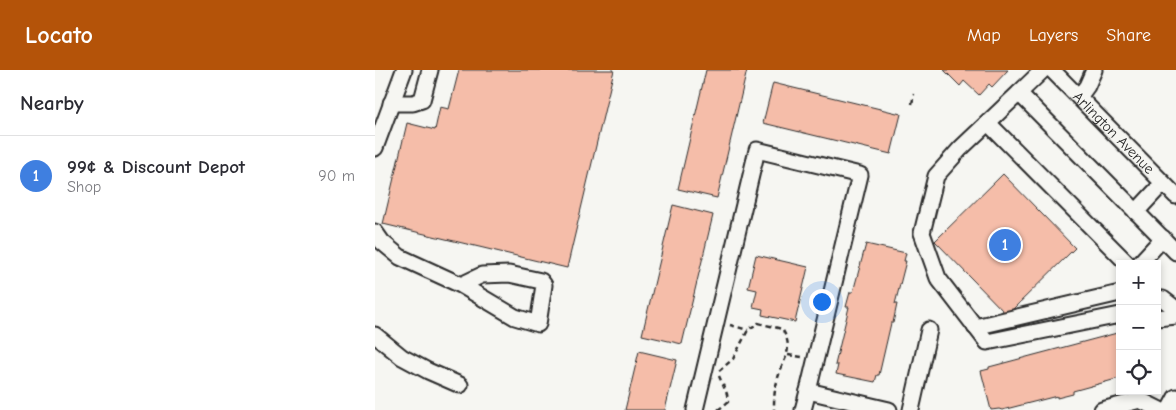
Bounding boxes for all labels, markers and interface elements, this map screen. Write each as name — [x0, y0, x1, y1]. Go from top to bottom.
text: Locato — [25, 21, 93, 49]
text: Map — [967, 25, 1001, 46]
text: Layers — [1029, 25, 1078, 46]
text: Share — [1106, 25, 1151, 46]
street label: Arlington Avenue — [1069, 88, 1159, 178]
text: Nearby — [20, 91, 84, 115]
text: 99¢ & Discount Depot — [67, 156, 245, 178]
text: 1 — [33, 167, 39, 185]
text: 90 m — [318, 167, 355, 185]
text: Shop — [67, 178, 101, 196]
pin: 1 — [989, 226, 1021, 264]
map controls — [1116, 260, 1161, 395]
button: + — [1116, 260, 1161, 305]
your location — [809, 289, 835, 315]
button: − — [1116, 305, 1161, 350]
button: locate — [1116, 350, 1161, 395]

